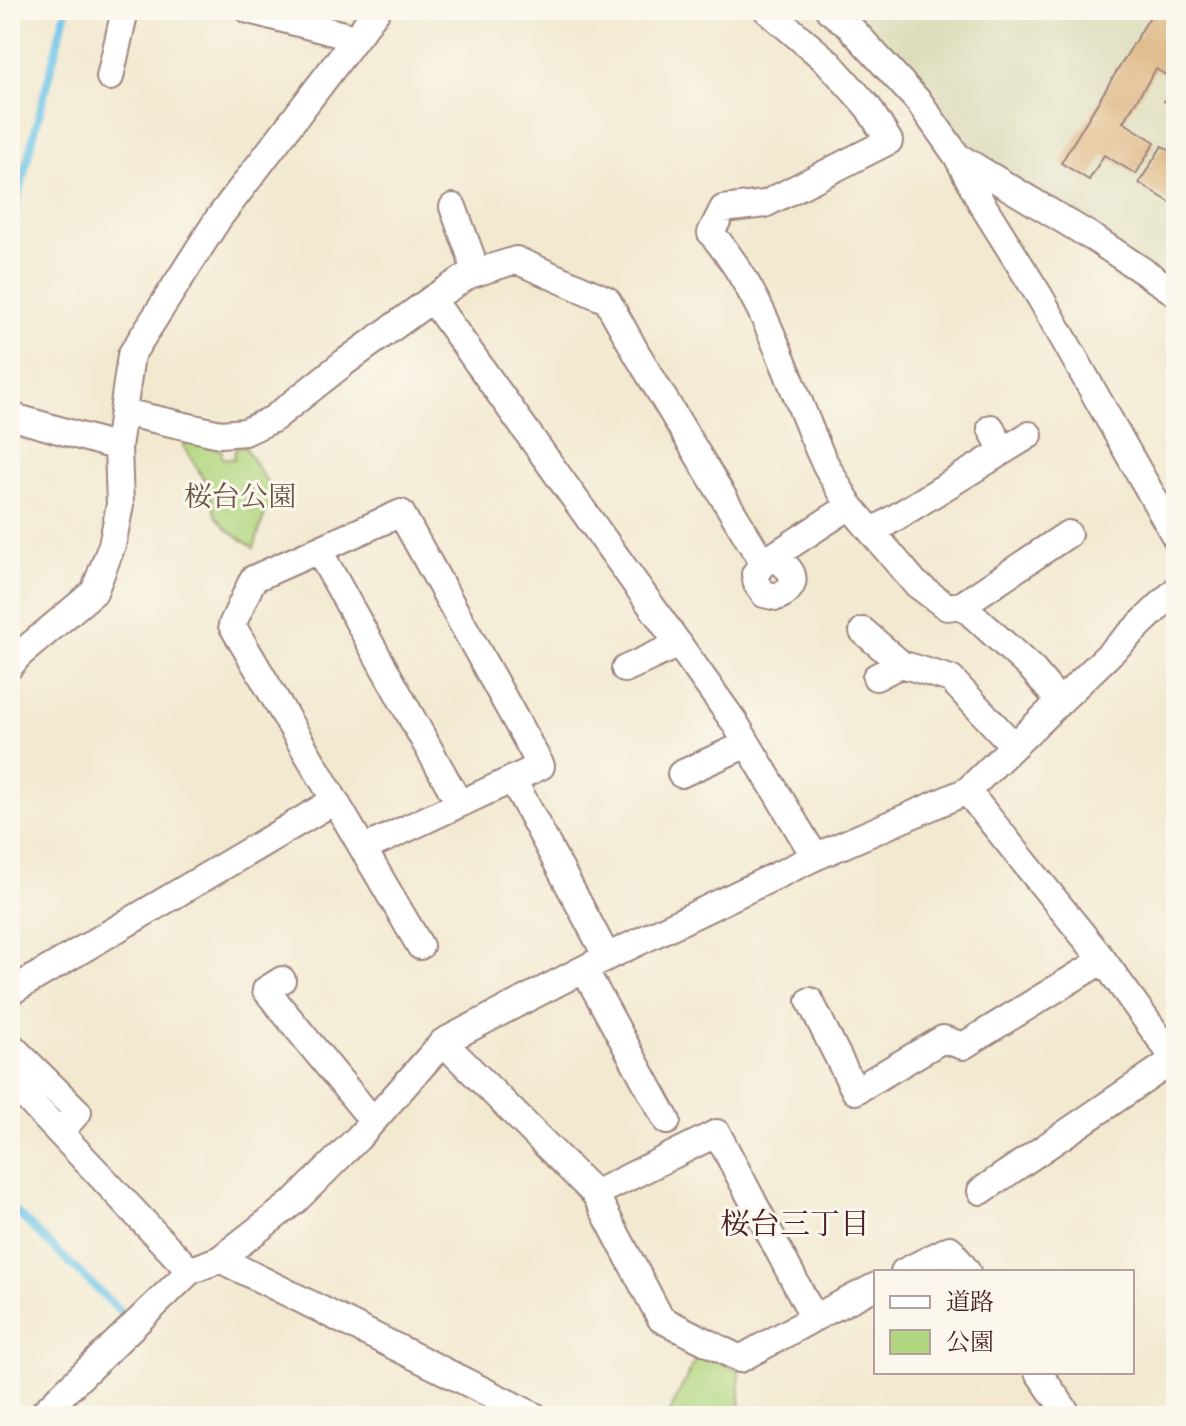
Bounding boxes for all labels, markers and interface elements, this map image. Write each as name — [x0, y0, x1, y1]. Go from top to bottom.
park label: 桜台公園 — [184, 478, 296, 514]
district label: 桜台三丁目 — [720, 1204, 870, 1243]
legend — [874, 1270, 1134, 1374]
text: 道路 — [946, 1286, 994, 1317]
text: 公園 — [946, 1326, 994, 1357]

